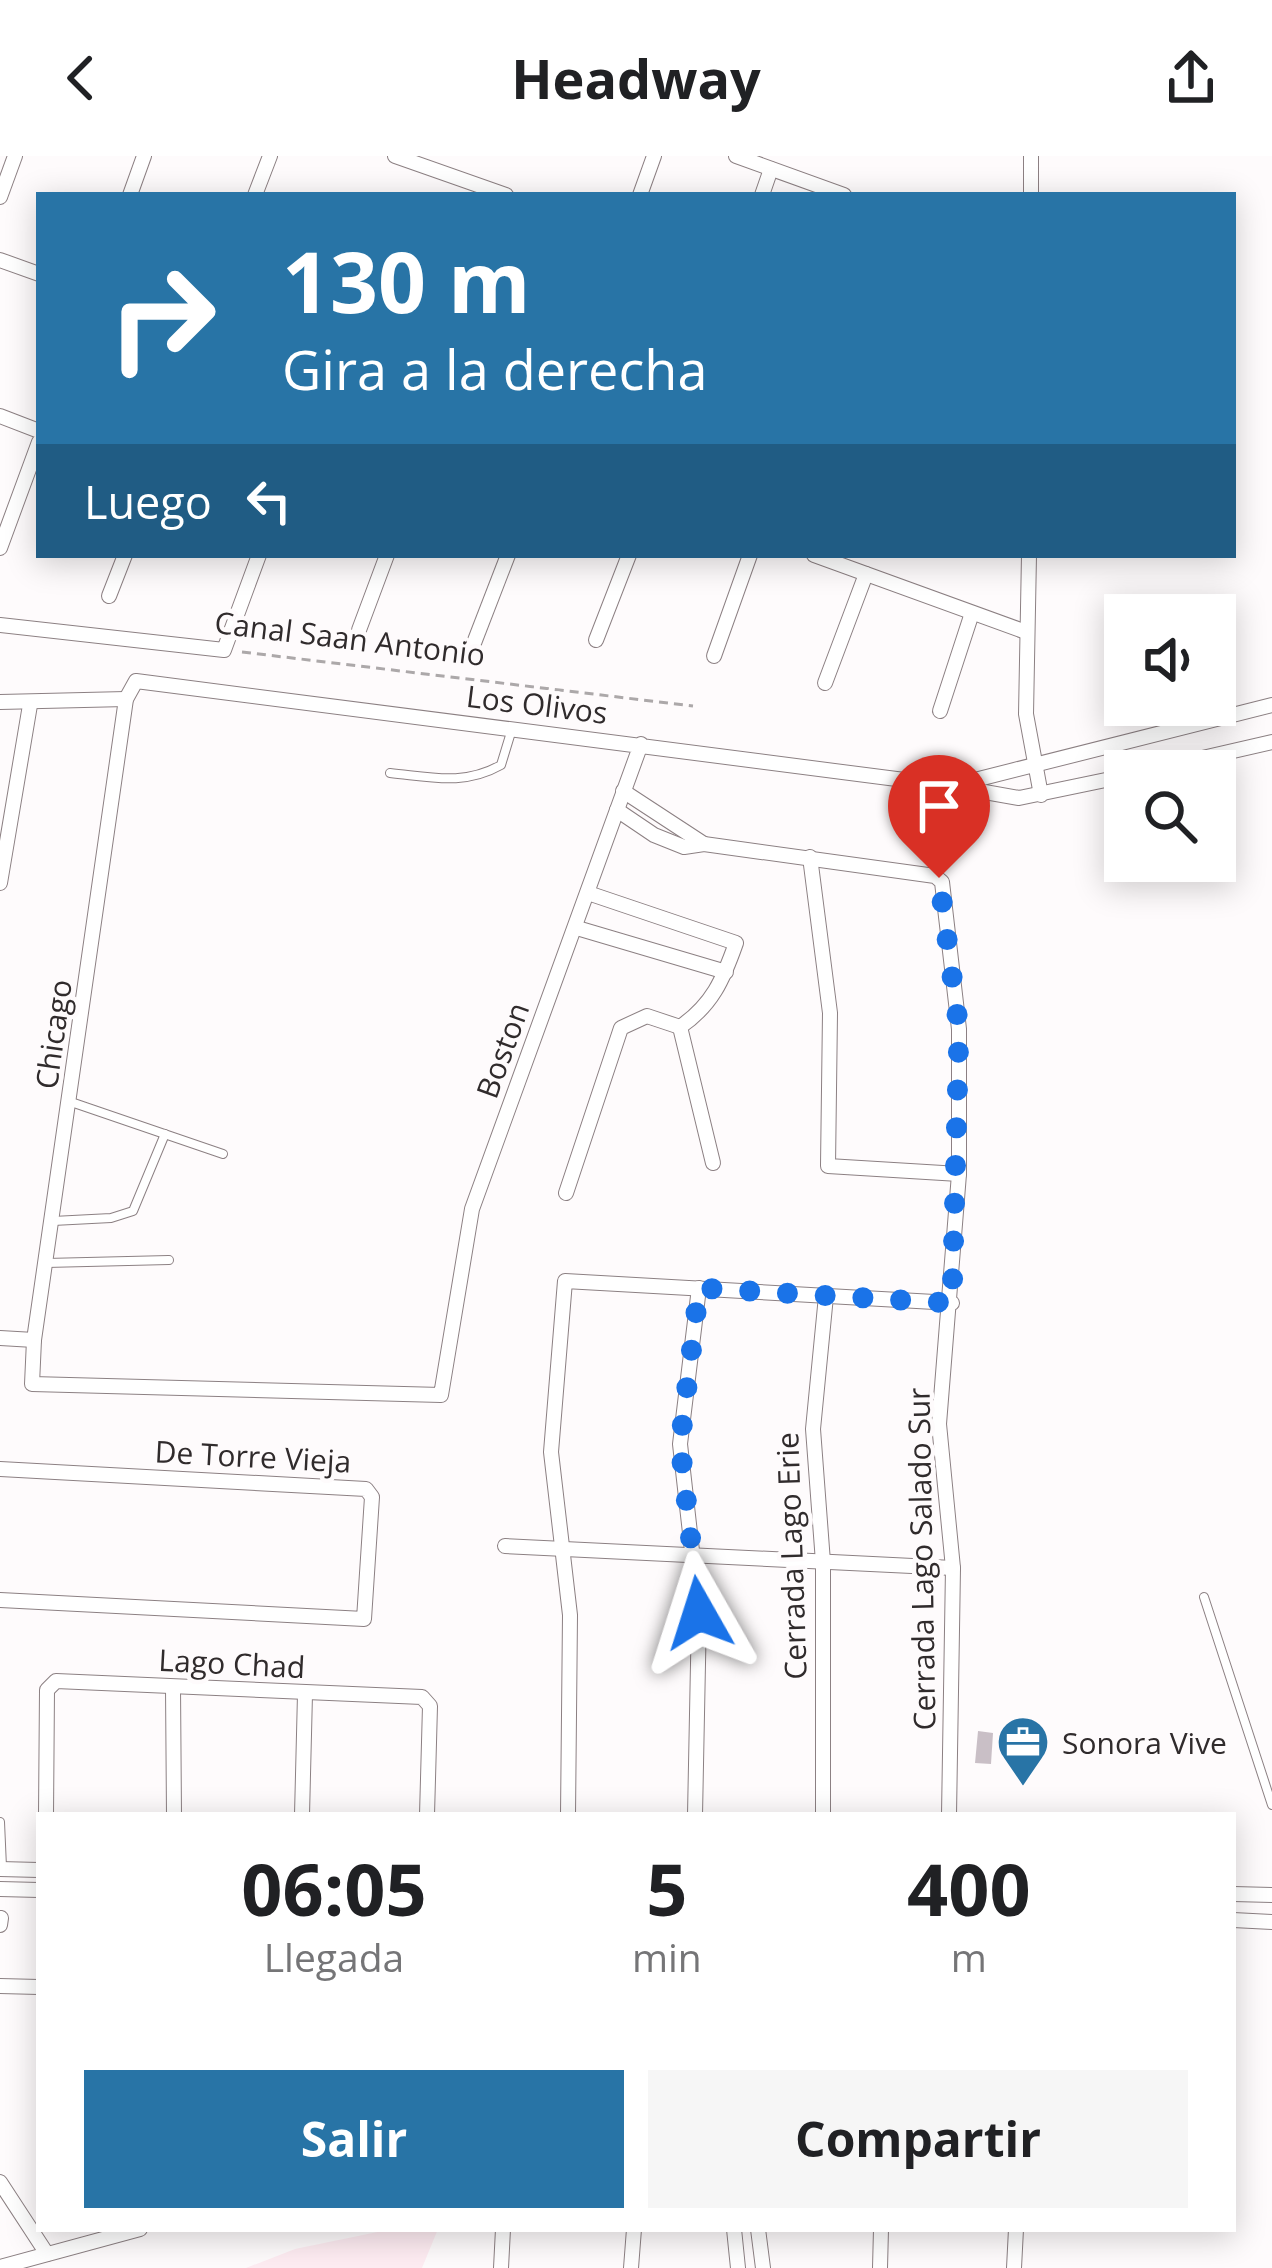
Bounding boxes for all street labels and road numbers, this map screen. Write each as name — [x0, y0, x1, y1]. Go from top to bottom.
street label: Canal Saan Antonio — [212, 601, 488, 675]
street label: Los Olivos — [464, 675, 610, 733]
street label: Chicago — [25, 977, 81, 1091]
street label: Boston — [466, 997, 538, 1103]
street label: Cerrada Lago Salado Sur — [898, 1387, 944, 1731]
street label: De Torre Vieja — [154, 1430, 352, 1482]
street label: Cerrada Lago Erie — [766, 1432, 816, 1680]
street label: Lago Chad — [158, 1639, 306, 1687]

